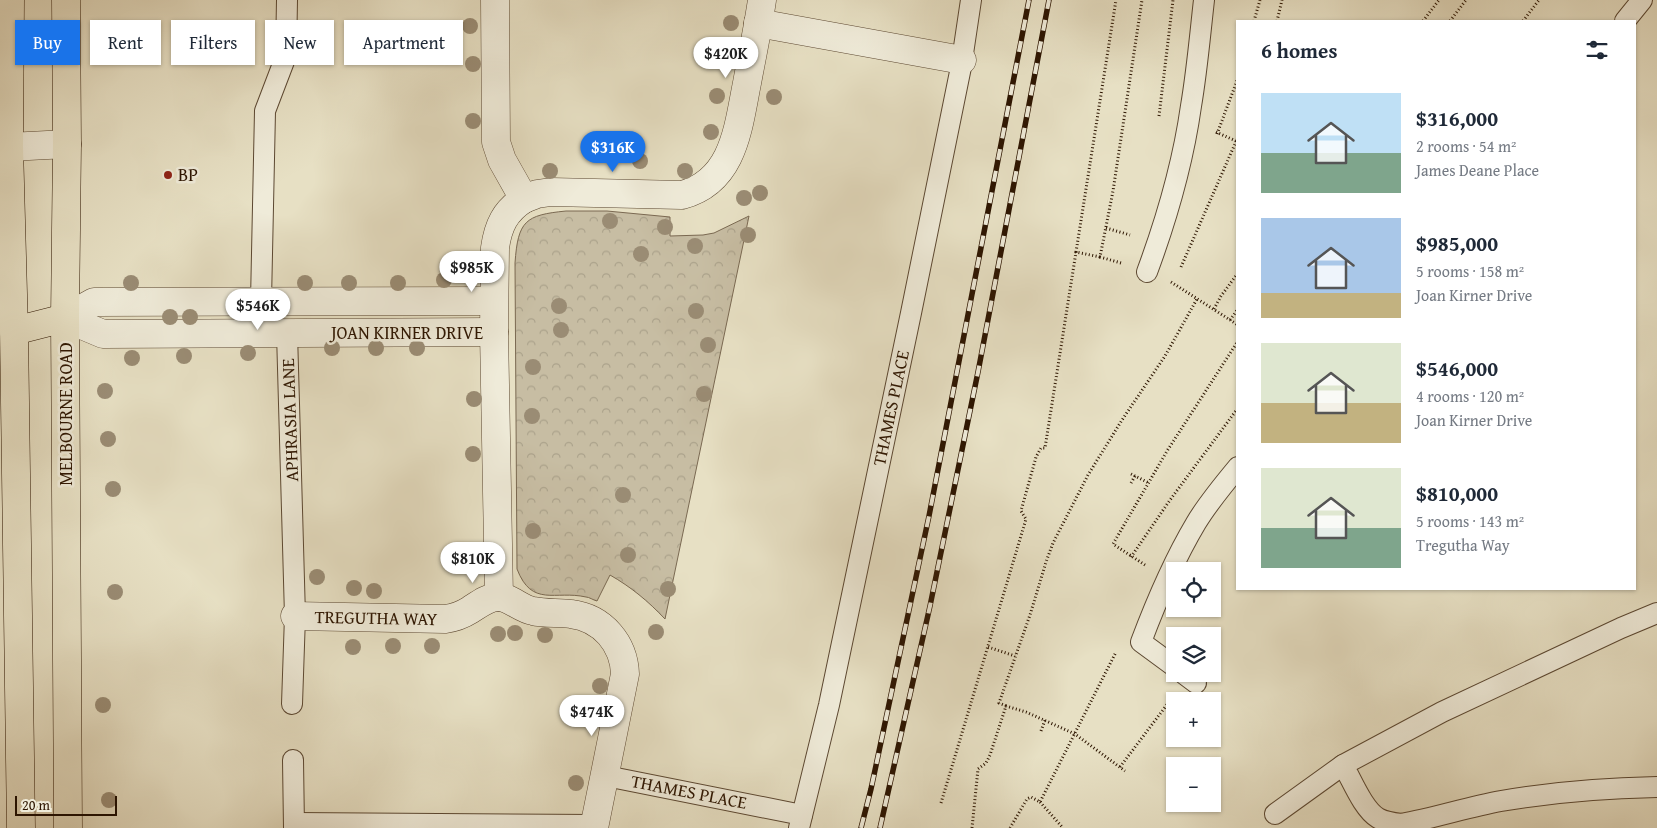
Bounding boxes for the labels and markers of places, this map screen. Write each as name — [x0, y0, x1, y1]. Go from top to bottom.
pin: $420K — [691, 36, 761, 79]
pin: $316K — [578, 130, 648, 173]
place label: BP — [178, 161, 198, 188]
marker: BP — [162, 169, 174, 181]
pin: $985K — [437, 250, 507, 293]
pin: $546K — [223, 288, 293, 331]
pin: $810K — [438, 542, 508, 584]
pin: $474K — [557, 694, 627, 737]

